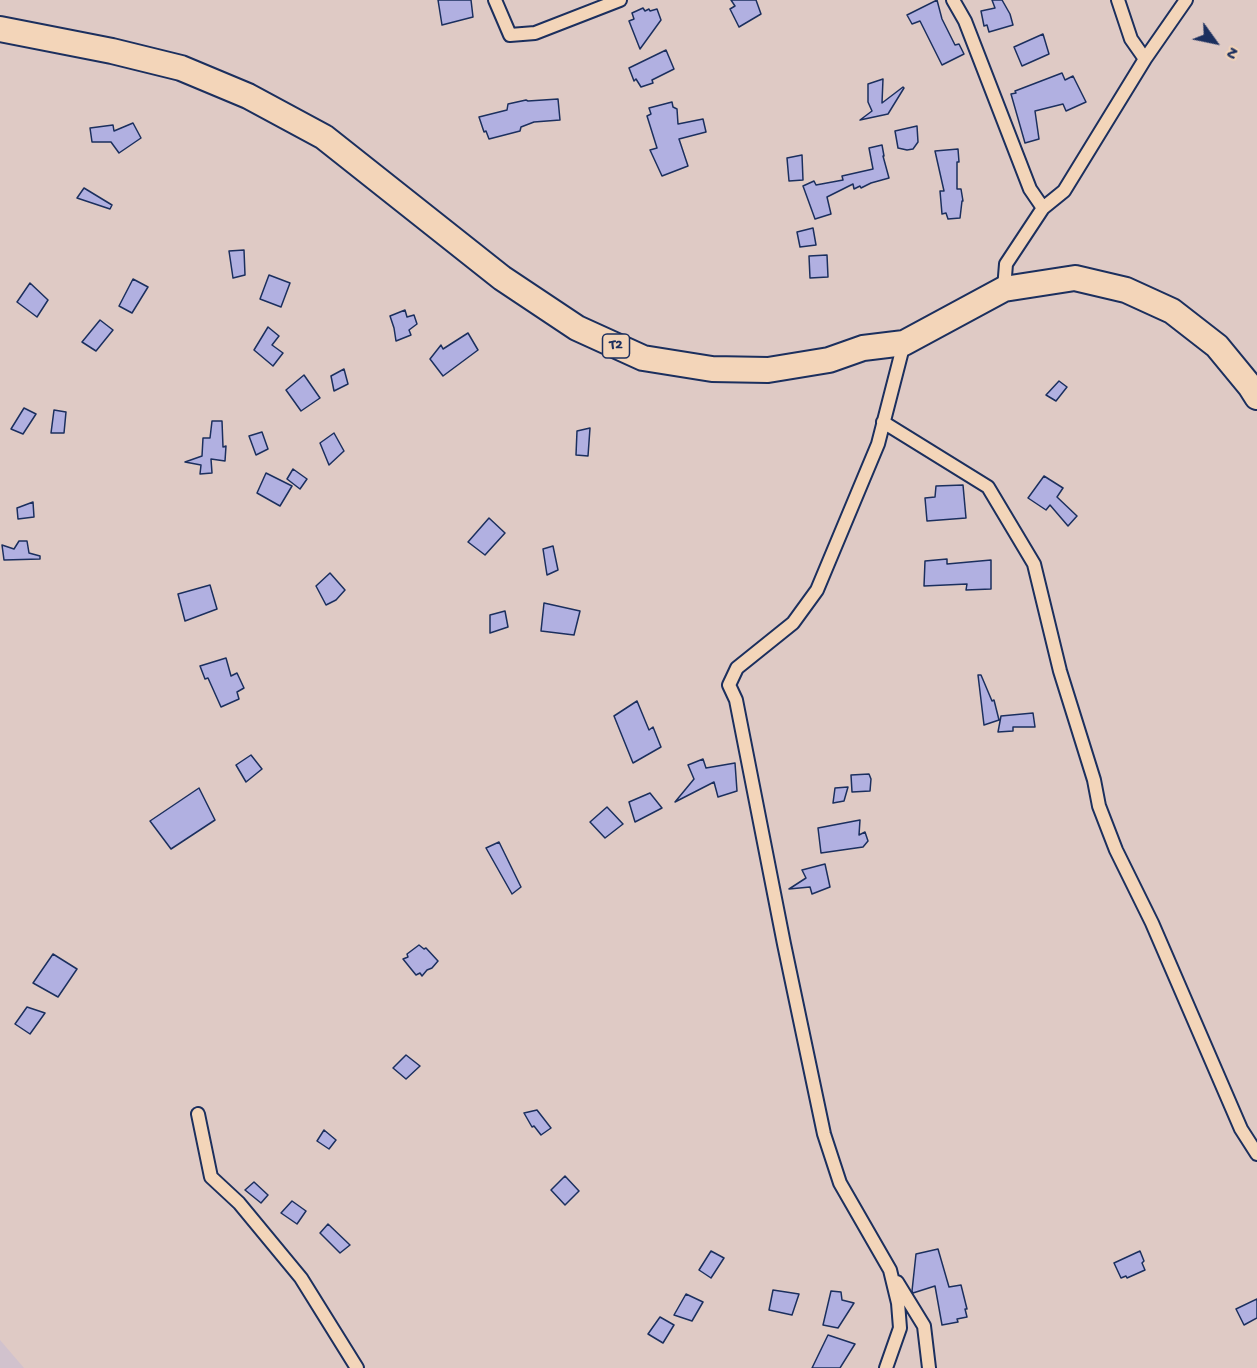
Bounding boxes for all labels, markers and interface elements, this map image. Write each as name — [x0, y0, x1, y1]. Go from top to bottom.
north arrow — [1185, 12, 1245, 72]
text: N — [1220, 43, 1241, 62]
road number: T2 — [602, 334, 630, 358]

